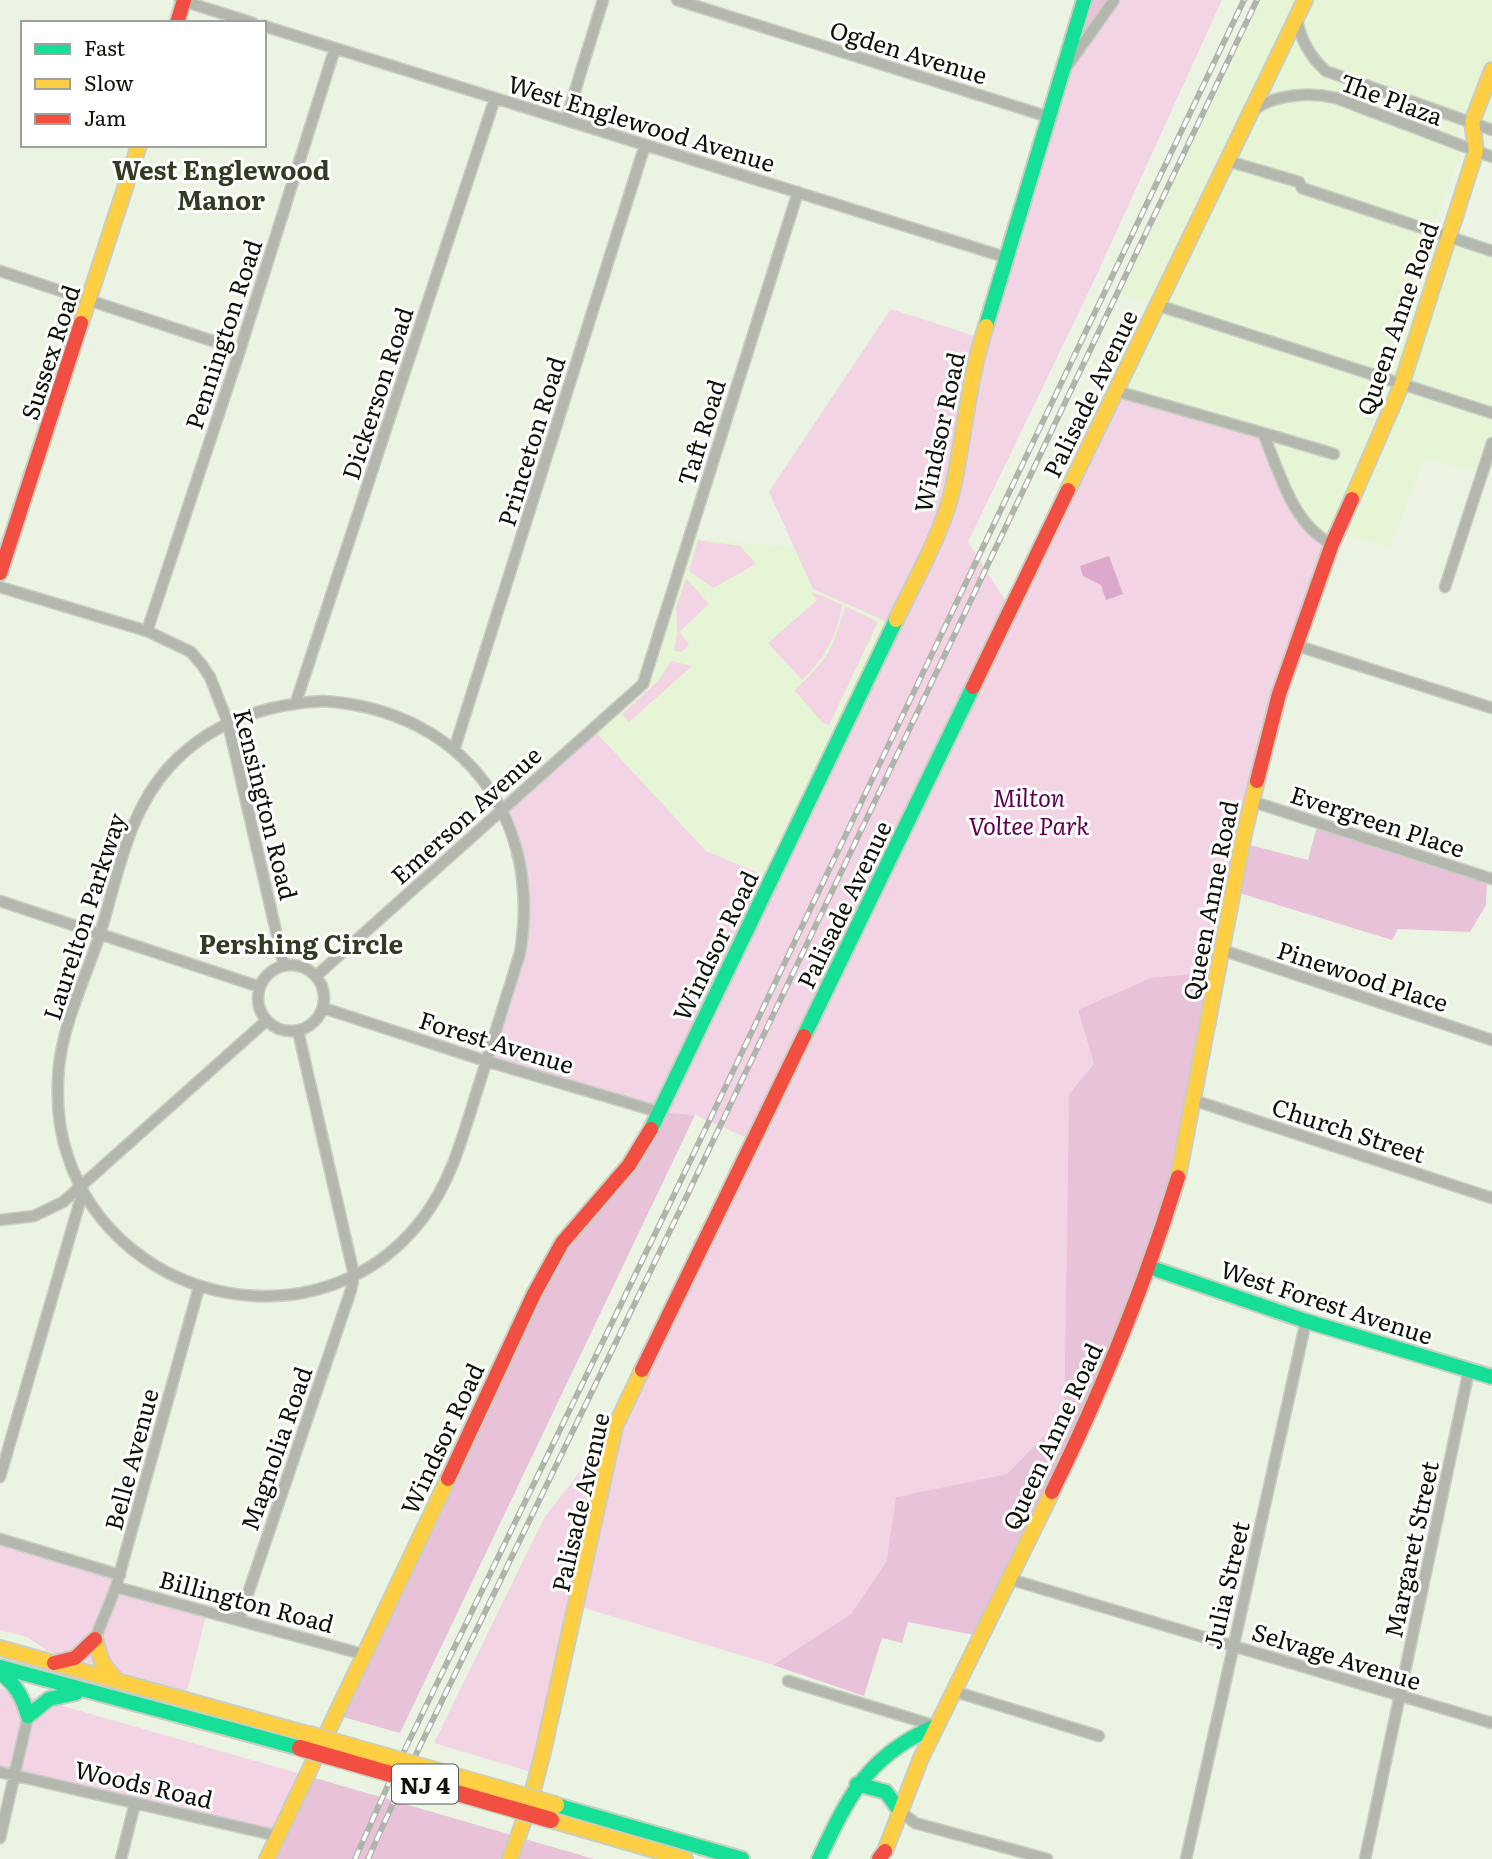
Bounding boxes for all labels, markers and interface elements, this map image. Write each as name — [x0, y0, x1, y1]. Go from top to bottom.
street label: Ogden Avenue — [826, 10, 992, 92]
legend — [21, 21, 266, 147]
text: Fast — [84, 31, 125, 62]
street label: The Plaza — [1336, 63, 1448, 133]
street label: West Englewood Avenue — [504, 65, 780, 179]
text: Slow — [84, 66, 134, 97]
text: Jam — [84, 101, 126, 132]
district label: West Englewood Manor — [112, 149, 330, 218]
street label: Queen Anne Road — [1346, 216, 1446, 420]
street label: Pennington Road — [175, 234, 269, 433]
street label: Sussex Road — [11, 280, 87, 424]
street label: Dickerson Road — [332, 302, 421, 484]
street label: Palisade Avenue — [1033, 303, 1145, 483]
street label: Windsor Road — [904, 348, 972, 515]
street label: Princeton Road — [488, 352, 573, 530]
street label: Taft Road — [667, 374, 733, 490]
street label: Kensington Road — [226, 705, 308, 904]
street label: Emerson Avenue — [382, 737, 548, 891]
street label: Evergreen Place — [1286, 775, 1470, 865]
park label: Milton Voltee Park — [969, 779, 1090, 842]
street label: Queen Anne Road — [1172, 797, 1246, 1003]
street label: Laurelton Parkway — [33, 808, 133, 1024]
street label: Palisade Avenue — [787, 814, 899, 994]
street label: Windsor Road — [662, 864, 766, 1026]
district label: Pershing Circle — [199, 923, 403, 962]
street label: Pinewood Place — [1273, 931, 1453, 1019]
street label: Forest Avenue — [415, 1001, 579, 1081]
street label: Church Street — [1268, 1088, 1430, 1170]
street label: West Forest Avenue — [1216, 1250, 1438, 1352]
street label: Queen Anne Road — [992, 1336, 1110, 1535]
street label: Windsor Road — [391, 1356, 491, 1519]
street label: Magnolia Road — [231, 1361, 320, 1535]
street label: Belle Avenue — [94, 1384, 166, 1534]
street label: Palisade Avenue — [541, 1409, 617, 1595]
street label: Margaret Street — [1374, 1457, 1446, 1641]
street label: Julia Street — [1193, 1517, 1257, 1652]
street label: Billington Road — [156, 1560, 339, 1640]
street label: Selvage Avenue — [1248, 1613, 1426, 1697]
street label: Woods Road — [71, 1750, 217, 1816]
road number: NJ 4 — [392, 1764, 458, 1804]

